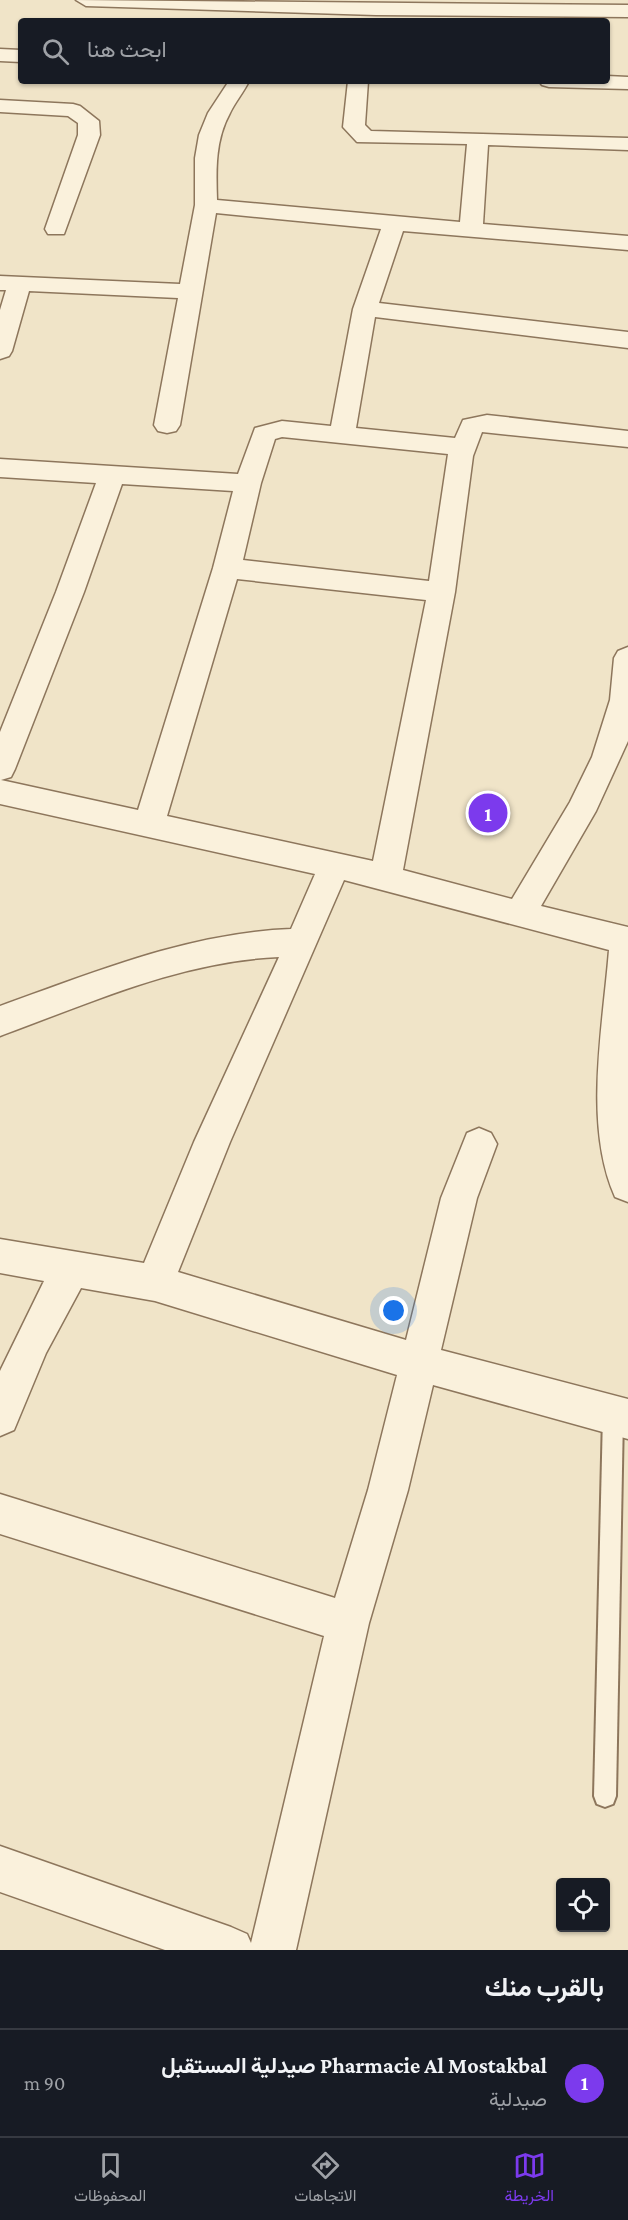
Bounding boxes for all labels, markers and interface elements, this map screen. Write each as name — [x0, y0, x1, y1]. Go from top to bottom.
search box — [18, 18, 610, 84]
icon: search — [39, 35, 72, 68]
text: ابحث هنا — [87, 37, 167, 62]
pin: 1 — [468, 790, 508, 836]
your location — [379, 1296, 408, 1325]
map controls — [556, 1878, 610, 1932]
button: locate — [556, 1878, 610, 1932]
text: بالقرب منك — [485, 1973, 604, 2002]
text: Pharmacie Al Mostakbal صيدلية المستقبل — [161, 2053, 547, 2078]
text: 90 m — [24, 2072, 65, 2094]
text: 1 — [581, 2072, 588, 2094]
text: صيدلية — [489, 2088, 547, 2110]
tab: المحفوظات — [74, 2149, 146, 2210]
tab: الاتجاهات — [294, 2149, 356, 2210]
tab: الخريطة — [504, 2149, 554, 2210]

